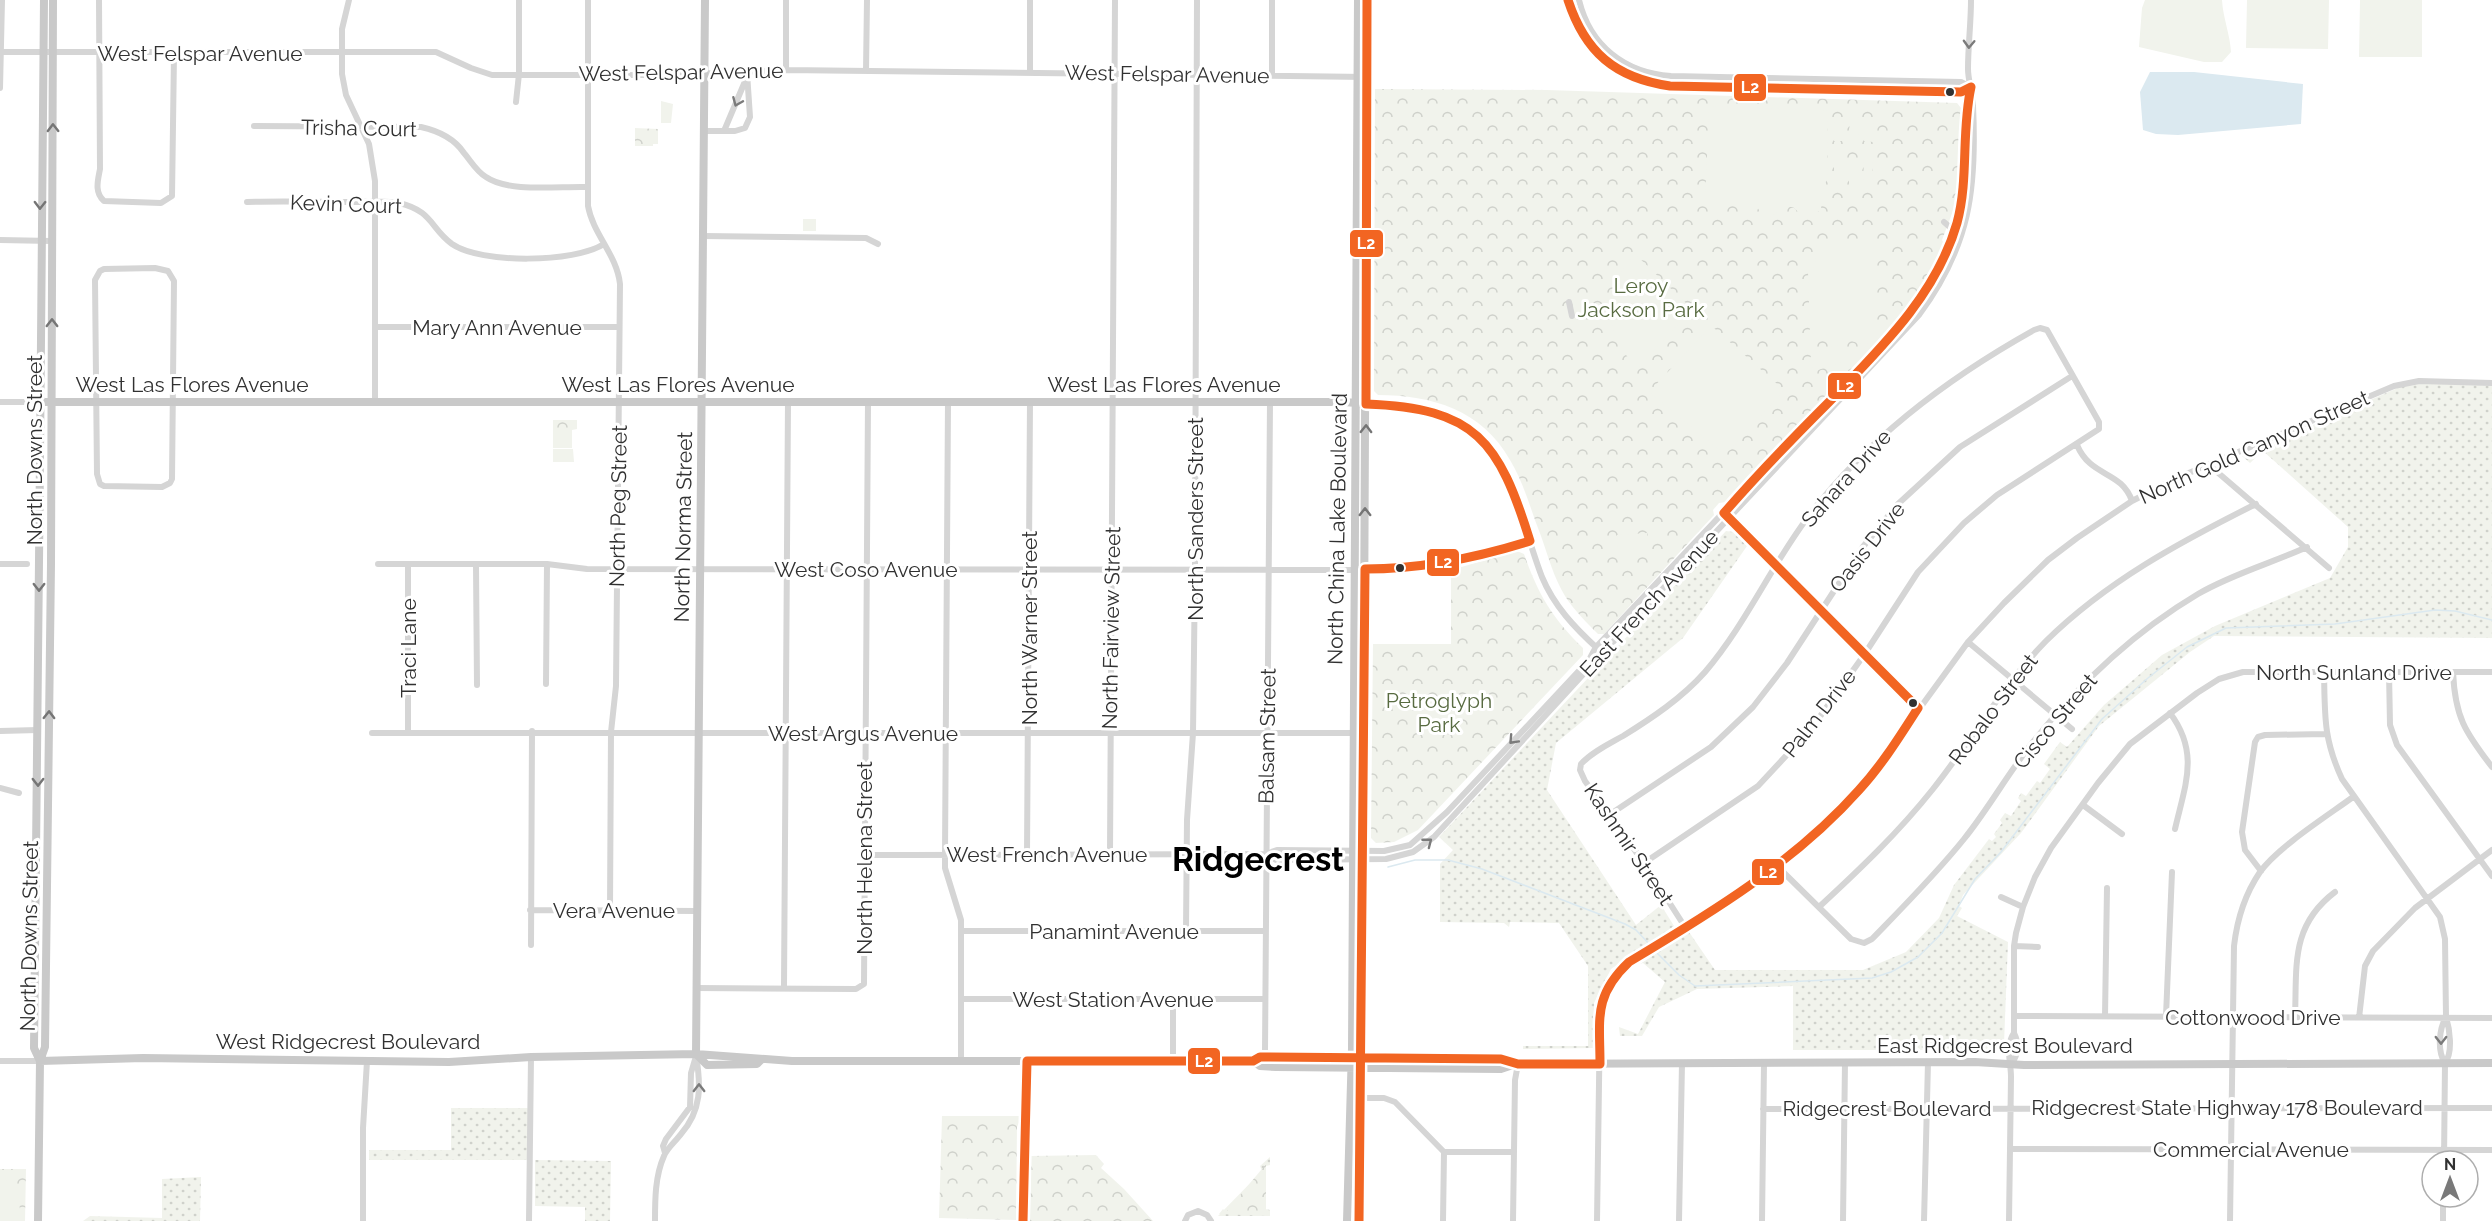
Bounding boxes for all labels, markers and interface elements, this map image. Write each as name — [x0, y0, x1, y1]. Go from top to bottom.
one-way arrow — [1963, 39, 1975, 48]
street label: West Felspar Avenue — [98, 41, 302, 66]
street label: West Felspar Avenue — [578, 58, 784, 86]
street label: West Felspar Avenue — [1064, 60, 1270, 88]
line badge: L2 — [1733, 73, 1767, 102]
text: L2 — [1741, 78, 1759, 97]
unlabelled marker — [1944, 86, 1956, 98]
one-way arrow — [732, 95, 744, 106]
street label: Trisha Court — [301, 114, 417, 142]
one-way arrow — [47, 124, 59, 133]
street label: Kevin Court — [290, 190, 402, 218]
one-way arrow — [34, 201, 47, 210]
line badge: L2 — [1349, 229, 1384, 258]
text: L2 — [1357, 234, 1375, 253]
park label: Leroy Jackson Park — [1577, 273, 1705, 322]
street label: Mary Ann Avenue — [412, 315, 582, 340]
one-way arrow — [46, 319, 58, 328]
street label: North Downs Street — [22, 355, 47, 545]
street label: West Las Flores Avenue — [75, 372, 309, 397]
street label: West Las Flores Avenue — [561, 372, 795, 397]
street label: West Las Flores Avenue — [1047, 372, 1281, 397]
line badge: L2 — [1827, 372, 1862, 400]
text: L2 — [1836, 377, 1854, 396]
street label: North Gold Canyon Street — [2135, 385, 2373, 509]
street label: North China Lake Boulevard — [1322, 393, 1352, 665]
street label: North Sanders Street — [1183, 417, 1208, 621]
street label: Sahara Drive — [1796, 424, 1896, 532]
street label: North Peg Street — [604, 425, 632, 587]
one-way arrow — [1359, 425, 1372, 434]
street label: North Norma Street — [669, 431, 697, 623]
street label: Oasis Drive — [1824, 497, 1910, 597]
one-way arrow — [1359, 507, 1371, 516]
street label: East French Avenue — [1574, 524, 1724, 682]
street label: North Fairview Street — [1097, 526, 1125, 730]
street label: North Warner Street — [1017, 531, 1042, 725]
line badge: L2 — [1426, 548, 1460, 577]
text: L2 — [1434, 553, 1452, 572]
street label: West Coso Avenue — [774, 557, 958, 582]
unlabelled marker — [1394, 562, 1406, 574]
one-way arrow — [33, 582, 45, 591]
street label: Traci Lane — [396, 598, 421, 698]
street label: Robalo Street — [1943, 649, 2043, 769]
street label: North Sunland Drive — [2256, 660, 2452, 685]
street label: Palm Drive — [1777, 664, 1861, 762]
street label: Balsam Street — [1253, 668, 1281, 804]
street label: Cisco Street — [2008, 668, 2102, 774]
park label: Petroglyph Park — [1386, 688, 1492, 737]
unlabelled marker — [1907, 697, 1919, 709]
one-way arrow — [43, 711, 55, 720]
street label: West Argus Avenue — [768, 721, 958, 746]
one-way arrow — [1509, 734, 1520, 744]
street label: North Helena Street — [852, 761, 877, 955]
one-way arrow — [32, 777, 44, 786]
street label: Kashmir Street — [1579, 778, 1679, 910]
one-way arrow — [1421, 838, 1432, 849]
street label: North Downs Street — [15, 840, 43, 1032]
district label: Ridgecrest — [1172, 840, 1344, 879]
street label: West French Avenue — [947, 842, 1147, 867]
line badge: L2 — [1751, 858, 1785, 886]
text: L2 — [1759, 863, 1777, 882]
street label: Vera Avenue — [553, 898, 675, 923]
street label: Panamint Avenue — [1029, 919, 1199, 944]
street label: West Station Avenue — [1012, 987, 1214, 1012]
street label: Cottonwood Drive — [2165, 1005, 2341, 1030]
street label: West Ridgecrest Boulevard — [216, 1029, 480, 1054]
street label: East Ridgecrest Boulevard — [1877, 1033, 2133, 1058]
one-way arrow — [2435, 1035, 2447, 1044]
line badge: L2 — [1187, 1047, 1221, 1075]
text: L2 — [1195, 1052, 1213, 1071]
one-way arrow — [693, 1084, 705, 1093]
street label: Ridgecrest State Highway 178 Boulevard — [2031, 1095, 2423, 1120]
street label: Ridgecrest Boulevard — [1782, 1096, 1992, 1121]
street label: Commercial Avenue — [2153, 1137, 2349, 1162]
north arrow — [2420, 1149, 2480, 1209]
text: N — [2444, 1155, 2456, 1174]

